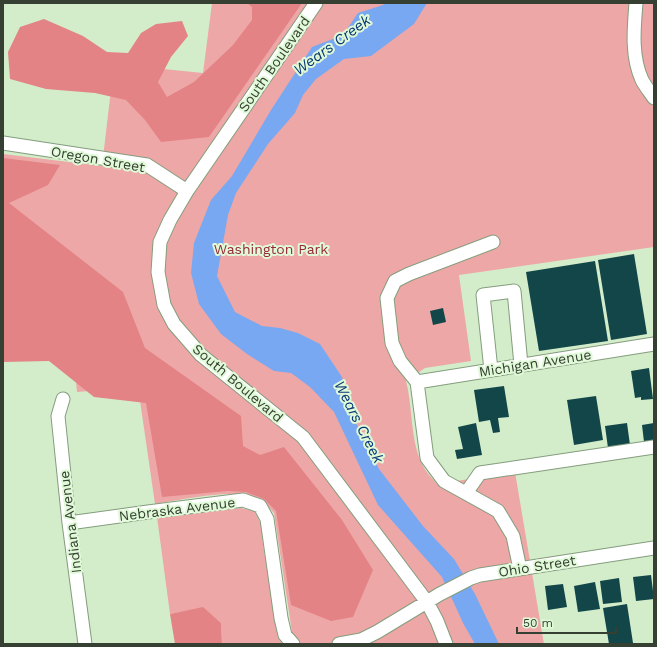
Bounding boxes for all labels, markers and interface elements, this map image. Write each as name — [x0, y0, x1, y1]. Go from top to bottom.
water label: Wears Creek — [290, 11, 375, 79]
street label: South Boulevard — [235, 13, 313, 115]
street label: Oregon Street — [50, 143, 146, 175]
park label: Washington Park — [214, 241, 328, 257]
street label: South Boulevard — [190, 341, 286, 425]
street label: Michigan Avenue — [478, 346, 592, 380]
water label: Wears Creek — [330, 378, 388, 467]
street label: Indiana Avenue — [56, 470, 84, 574]
street label: Nebraska Avenue — [118, 494, 236, 524]
street label: Ohio Street — [497, 552, 577, 580]
scale bar — [517, 609, 616, 635]
text: 50 m — [523, 616, 553, 630]

